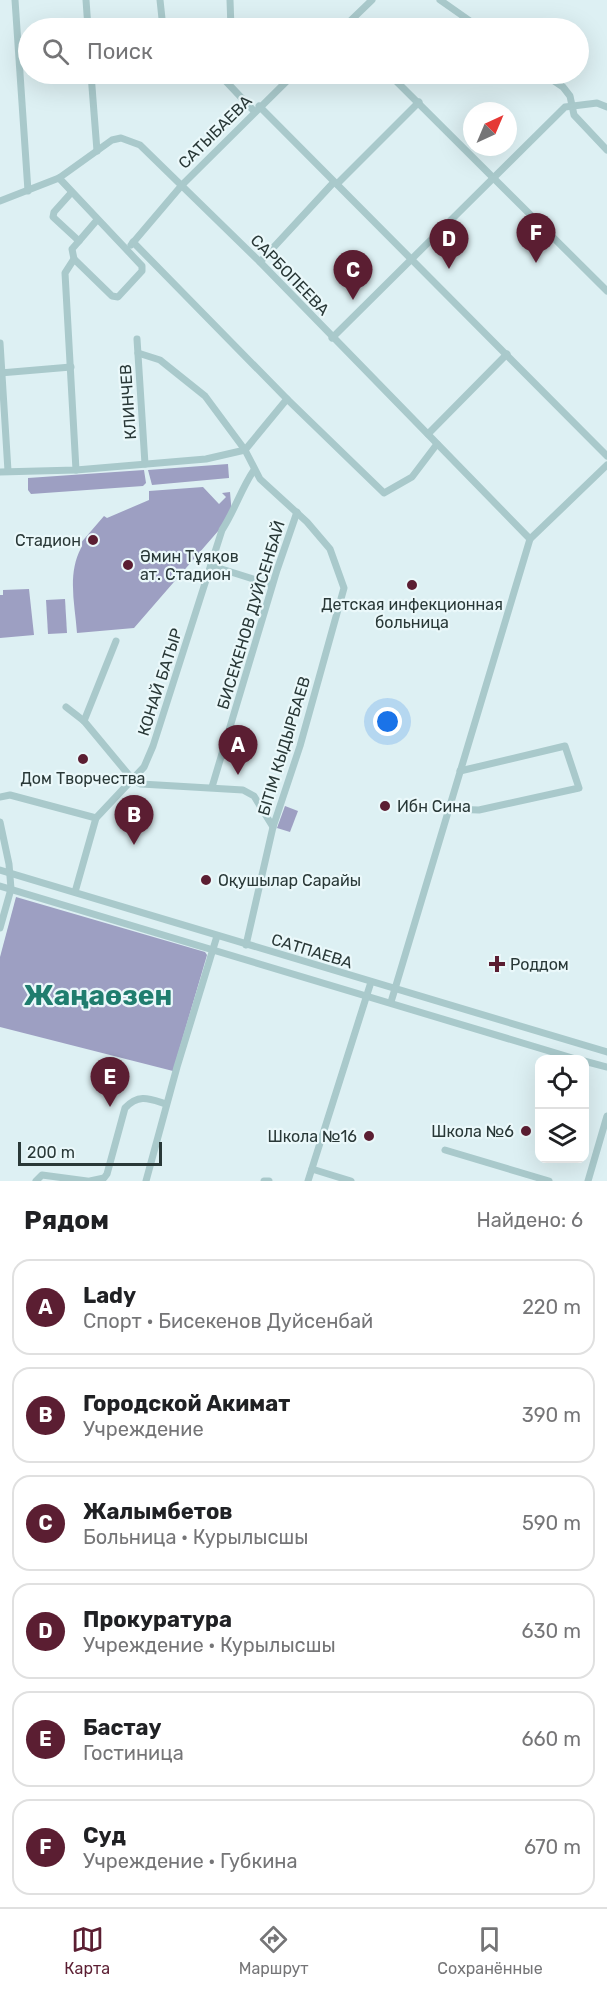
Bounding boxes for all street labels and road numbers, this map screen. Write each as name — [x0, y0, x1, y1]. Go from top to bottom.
street label: САТЫБАЕВА — [174, 91, 256, 173]
street label: САРБОПЕЕВА — [247, 231, 333, 320]
street label: КЛИНЧЕВ — [116, 364, 140, 440]
street label: БИСЕКЕНОВ ДУЙСЕНБАЙ — [213, 518, 289, 712]
street label: КОНАЙ БАТЫР — [134, 626, 186, 738]
street label: БIТIМ КЫДЫРБАЕВ — [254, 674, 314, 818]
street label: САТПАЕВА — [269, 930, 355, 972]

